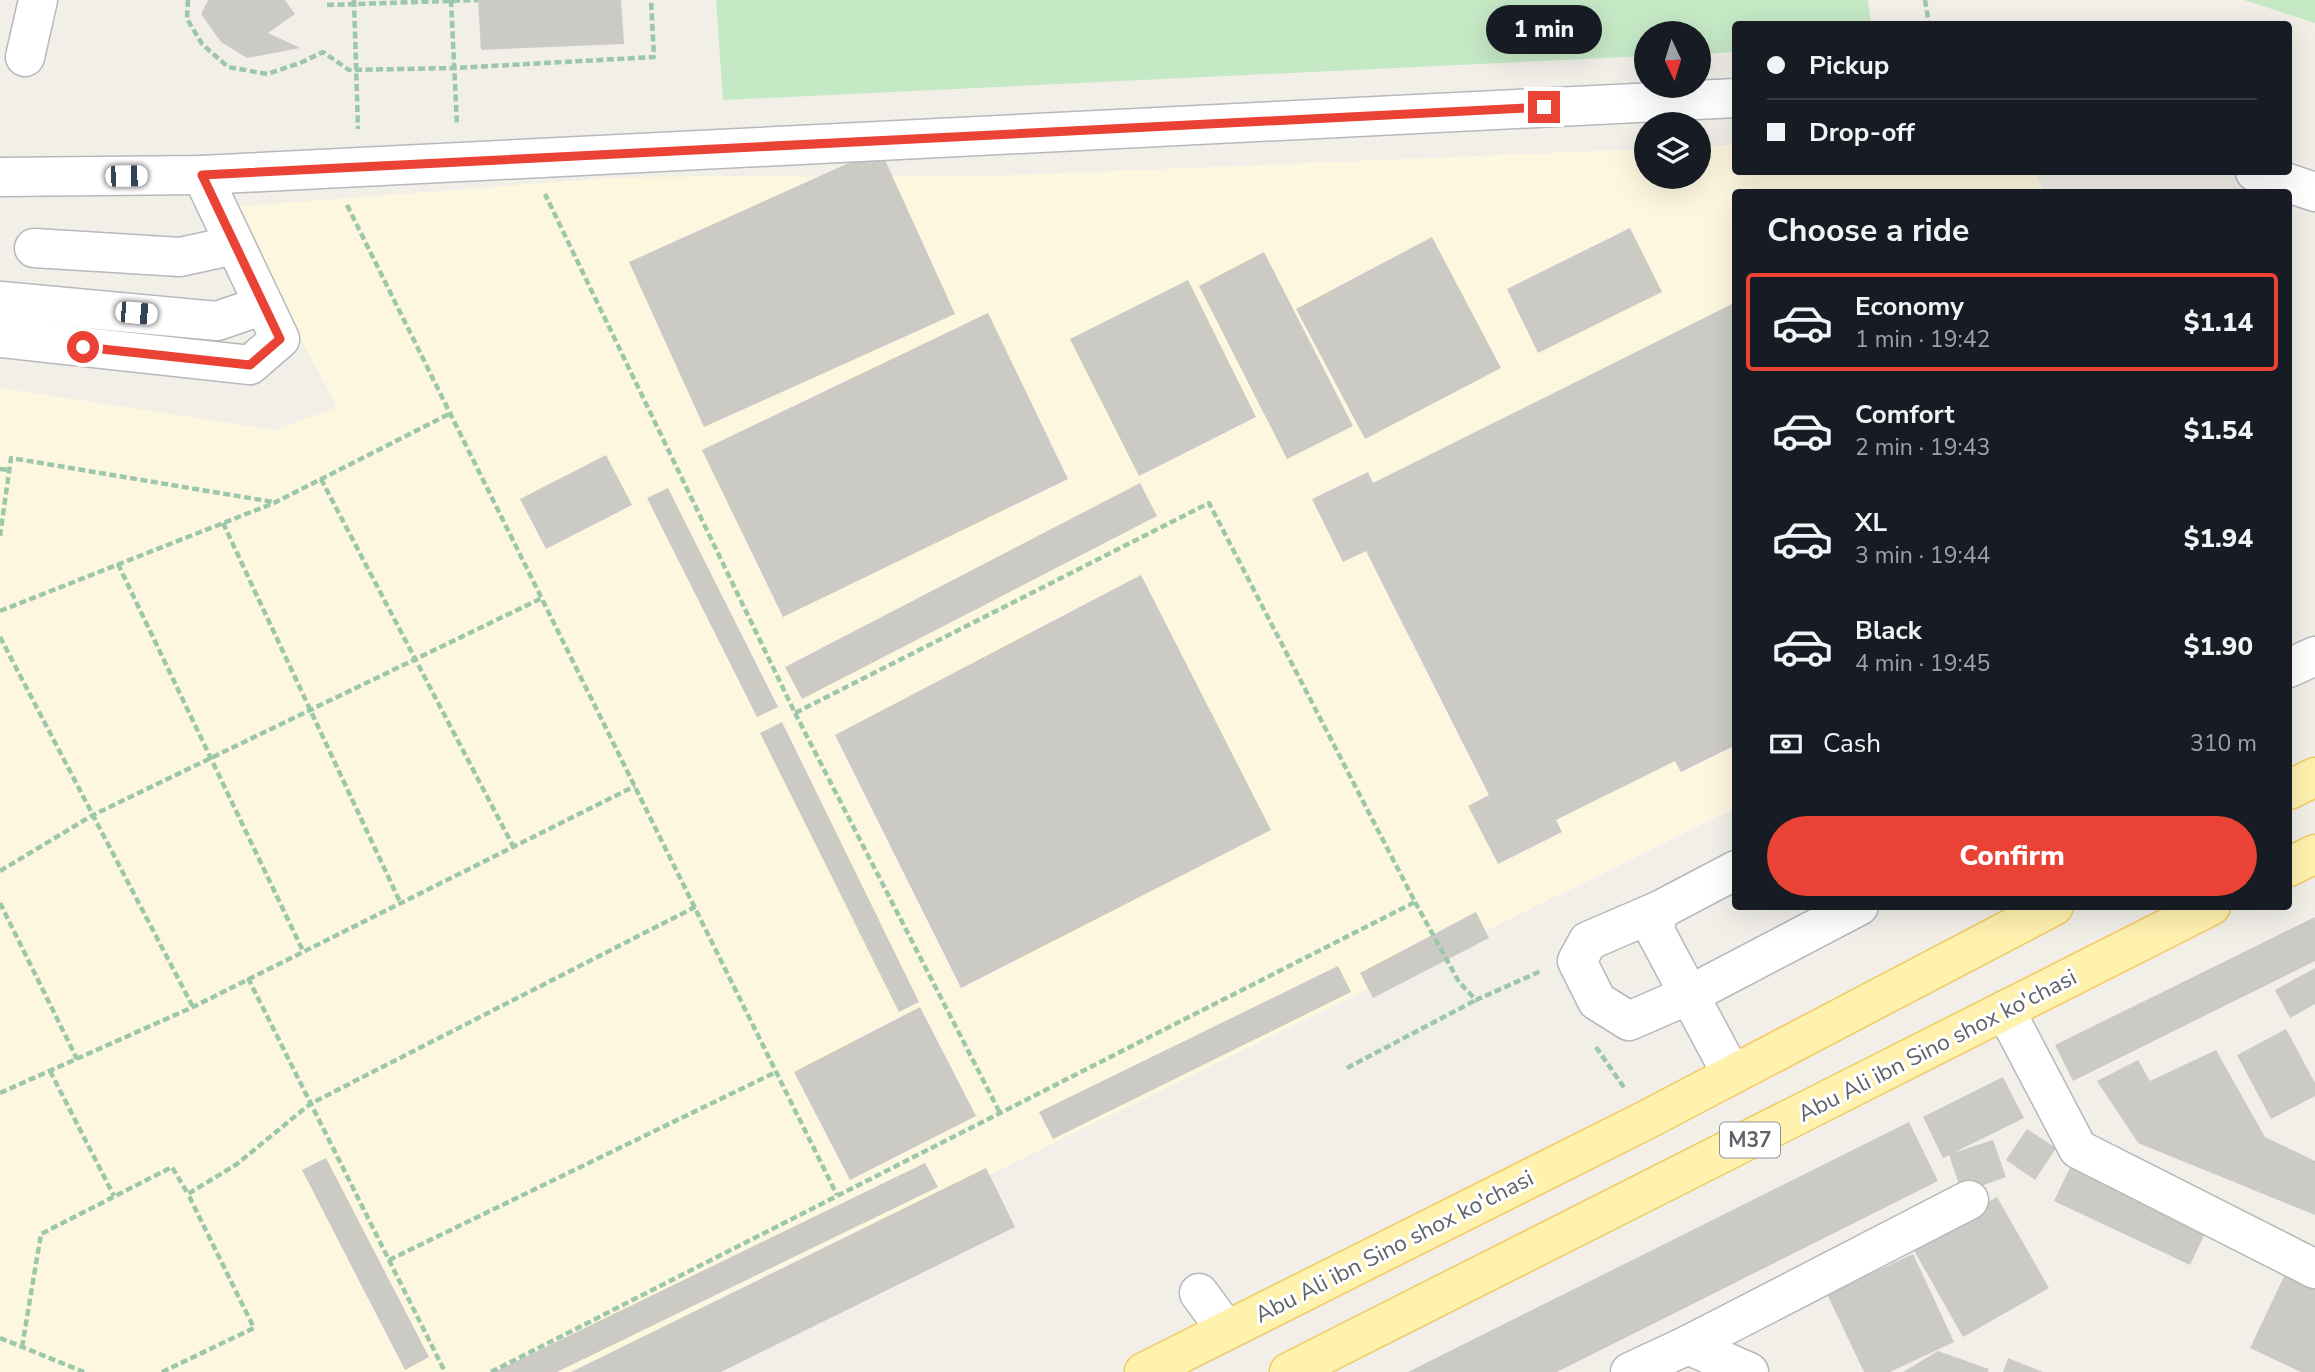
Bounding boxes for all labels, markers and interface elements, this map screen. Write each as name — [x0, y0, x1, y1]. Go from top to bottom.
callout: 1 min — [1486, 6, 1602, 55]
text: 1 min — [1514, 14, 1574, 45]
north arrow — [1634, 21, 1712, 98]
map controls — [1634, 21, 1711, 189]
text: Pickup — [1809, 48, 1889, 83]
route end — [1528, 91, 1560, 123]
button: layers — [1634, 112, 1711, 189]
text: Drop-off — [1809, 115, 1915, 150]
car — [105, 165, 148, 187]
text: Choose a ride — [1767, 209, 1969, 252]
text: Economy — [1855, 289, 1964, 324]
icon: car — [1771, 291, 1834, 354]
car — [115, 301, 158, 325]
text: $1.14 — [2184, 305, 2253, 340]
text: 1 min · 19:42 — [1855, 324, 1990, 355]
route start — [67, 331, 99, 363]
text: Comfort — [1855, 397, 1955, 432]
icon: car — [1771, 399, 1834, 462]
text: $1.54 — [2184, 413, 2253, 448]
text: 2 min · 19:43 — [1855, 432, 1990, 463]
text: XL — [1855, 505, 1887, 540]
icon: car — [1771, 507, 1834, 570]
text: $1.94 — [2184, 521, 2253, 556]
text: 3 min · 19:44 — [1855, 540, 1990, 571]
text: Black — [1855, 613, 1922, 648]
icon: car — [1771, 615, 1834, 678]
text: $1.90 — [2184, 629, 2253, 664]
text: 4 min · 19:45 — [1855, 648, 1990, 679]
icon: cash — [1767, 725, 1805, 763]
text: Cash — [1823, 726, 1881, 761]
text: 310 m — [2190, 728, 2257, 759]
button: Confirm — [1767, 816, 2257, 896]
street label: Abu Ali ibn Sino shox ko'chasi — [1793, 962, 2082, 1129]
road number: M37 — [1720, 1122, 1780, 1158]
street label: Abu Ali ibn Sino shox ko'chasi — [1250, 1163, 1539, 1330]

